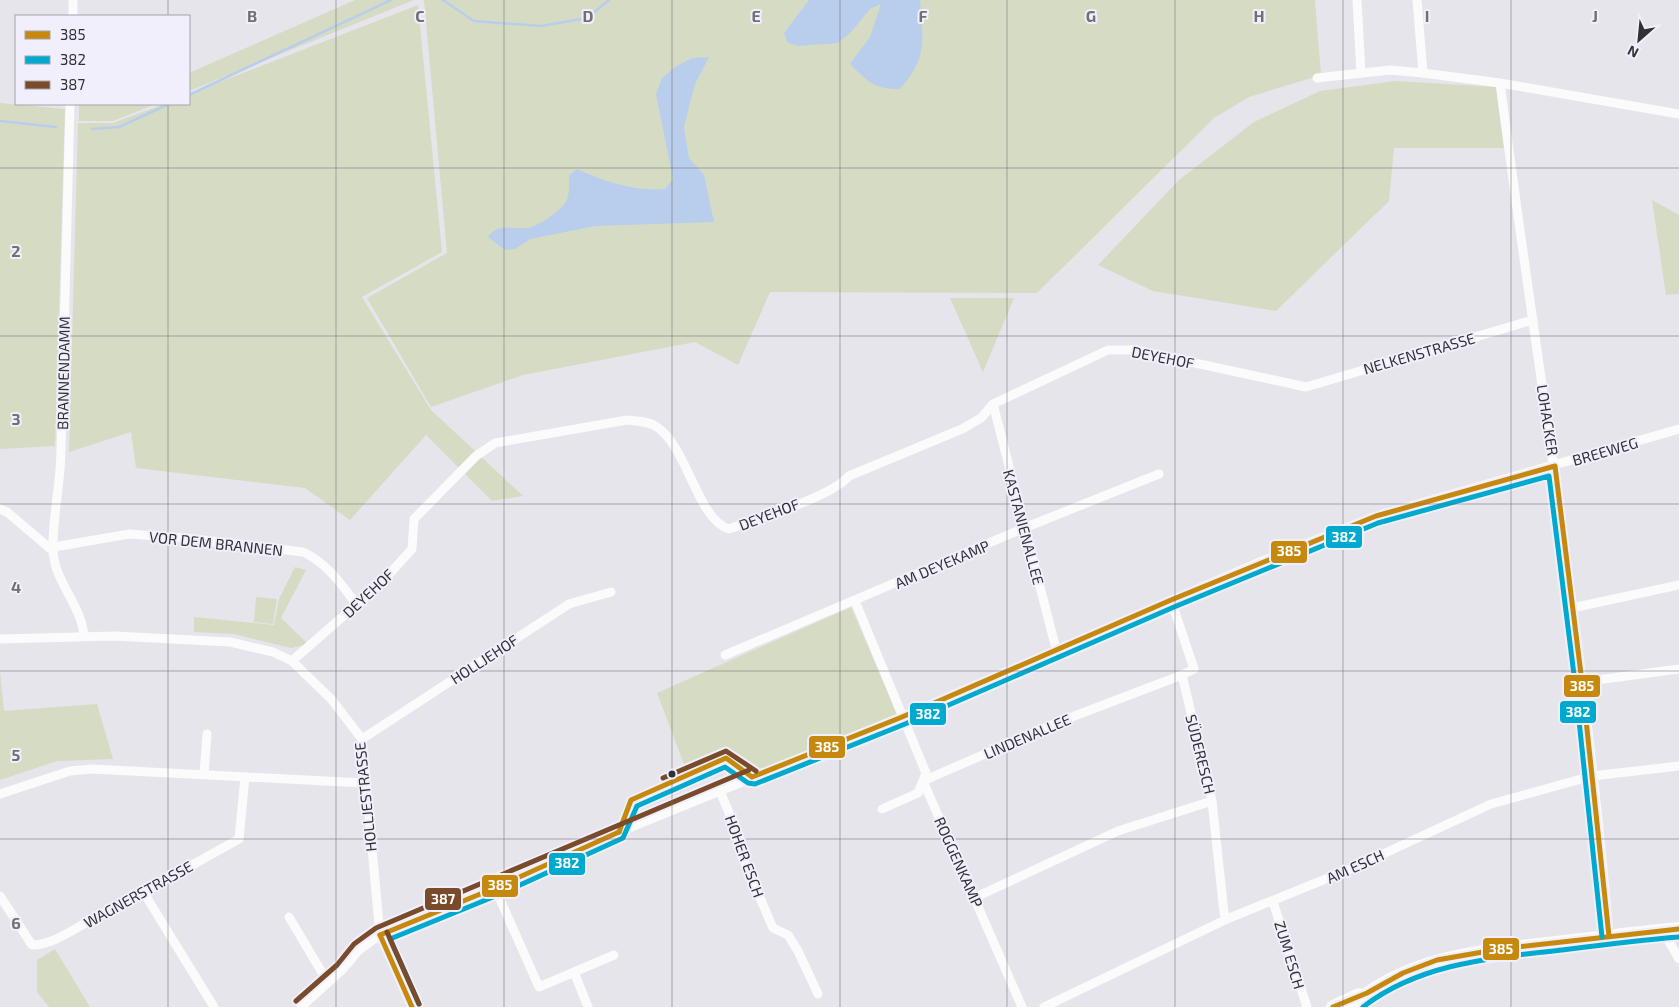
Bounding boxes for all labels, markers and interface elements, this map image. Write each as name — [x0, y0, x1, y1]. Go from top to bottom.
text: B — [247, 6, 257, 25]
text: C — [415, 6, 425, 25]
text: D — [583, 6, 594, 25]
text: E — [751, 6, 761, 25]
text: F — [919, 6, 928, 25]
text: G — [1086, 6, 1096, 25]
text: H — [1253, 6, 1265, 25]
text: I — [1425, 6, 1429, 25]
text: J — [1592, 6, 1598, 25]
legend — [15, 15, 190, 105]
north arrow — [1614, 15, 1664, 65]
text: 385 — [60, 25, 86, 43]
text: N — [1625, 42, 1641, 62]
text: 382 — [60, 50, 86, 68]
text: 387 — [60, 75, 85, 93]
text: 2 — [11, 241, 21, 260]
street label: BRANNENDAMM — [53, 316, 73, 430]
street label: NELKENSTRASSE — [1361, 328, 1477, 378]
street label: DEYEHOF — [1130, 342, 1196, 372]
street label: LOHACKER — [1533, 383, 1563, 457]
text: 3 — [11, 409, 21, 428]
street label: BREEWEG — [1570, 433, 1640, 469]
street label: KASTANIENALLEE — [1000, 467, 1048, 587]
street label: DEYEHOF — [736, 494, 802, 534]
line badge: 382 — [1325, 525, 1363, 549]
street label: VOR DEM BRANNEN — [148, 527, 284, 559]
text: 382 — [1332, 528, 1356, 545]
street label: AM DEYEKAMP — [892, 536, 992, 592]
line badge: 385 — [1270, 540, 1308, 564]
text: 385 — [1277, 542, 1301, 559]
street label: DEYEHOF — [339, 565, 397, 621]
text: 4 — [11, 577, 21, 596]
street label: HOLLJEHOF — [447, 630, 521, 688]
line badge: 385 — [1563, 674, 1601, 698]
text: 385 — [1570, 677, 1594, 694]
line badge: 382 — [1559, 700, 1597, 724]
line badge: 382 — [909, 702, 947, 726]
text: 382 — [1566, 703, 1590, 720]
text: 382 — [916, 705, 940, 722]
street label: LINDENALLEE — [981, 710, 1073, 762]
street label: SÜDERESCH — [1182, 712, 1220, 796]
line badge: 385 — [808, 735, 846, 759]
text: 385 — [815, 738, 839, 755]
street label: HOLLJESTRASSE — [350, 741, 380, 853]
text: 5 — [12, 745, 21, 764]
unlabelled marker — [667, 769, 677, 779]
street label: HOHER ESCH — [722, 812, 768, 900]
street label: ROGGENKAMP — [931, 814, 987, 910]
street label: AM ESCH — [1323, 845, 1387, 887]
line badge: 382 — [548, 852, 586, 876]
text: 382 — [555, 854, 579, 871]
street label: WAGNERSTRASSE — [80, 857, 196, 931]
line badge: 385 — [481, 874, 519, 898]
text: 385 — [488, 876, 512, 893]
line badge: 387 — [424, 887, 462, 911]
text: 387 — [431, 890, 456, 907]
text: 6 — [11, 913, 21, 932]
street label: ZUM ESCH — [1271, 919, 1309, 991]
line badge: 385 — [1482, 937, 1520, 961]
text: 385 — [1489, 940, 1513, 957]

